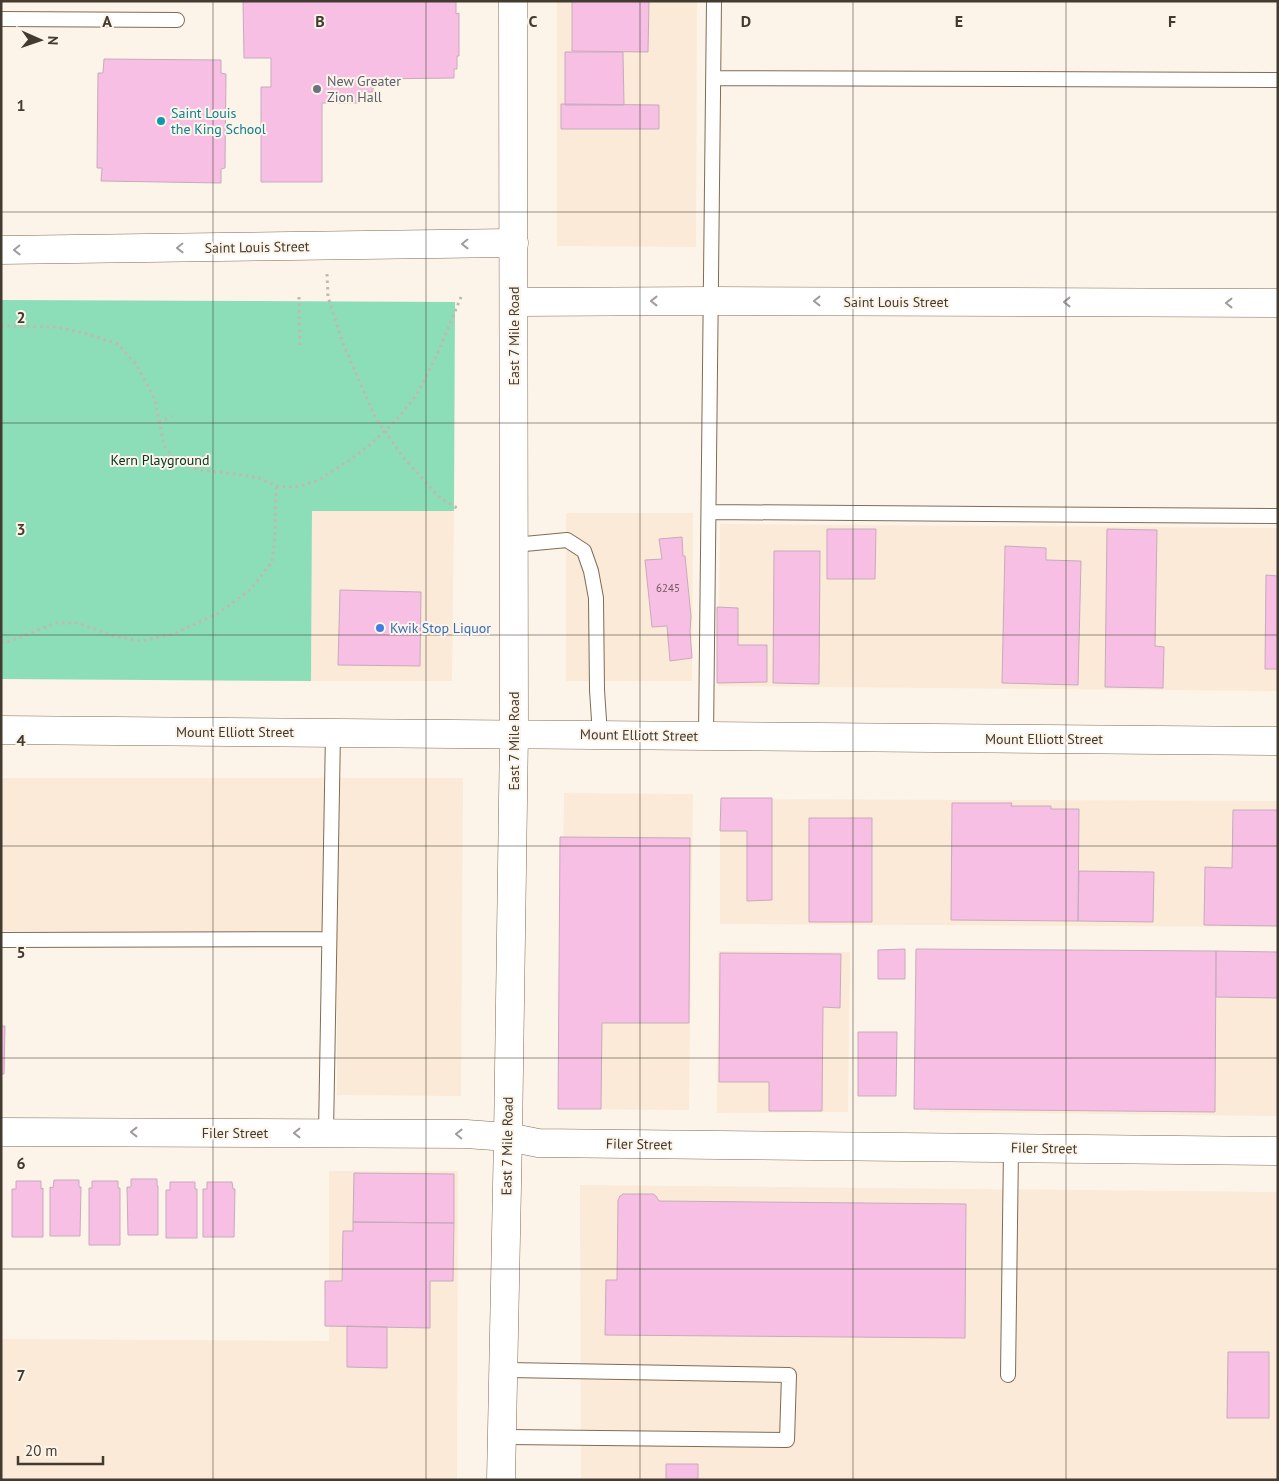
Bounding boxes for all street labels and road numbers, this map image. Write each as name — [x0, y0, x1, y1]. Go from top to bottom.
street label: Saint Louis Street — [204, 237, 310, 257]
street label: East 7 Mile Road — [505, 287, 523, 385]
street label: Saint Louis Street — [844, 293, 949, 311]
street label: East 7 Mile Road — [505, 692, 523, 790]
street label: Mount Elliott Street — [176, 723, 294, 741]
street label: Mount Elliott Street — [580, 725, 698, 745]
street label: Mount Elliott Street — [985, 730, 1103, 748]
street label: East 7 Mile Road — [497, 1096, 517, 1196]
street label: Filer Street — [202, 1124, 268, 1142]
street label: Filer Street — [606, 1134, 673, 1154]
street label: Filer Street — [1011, 1138, 1078, 1158]

